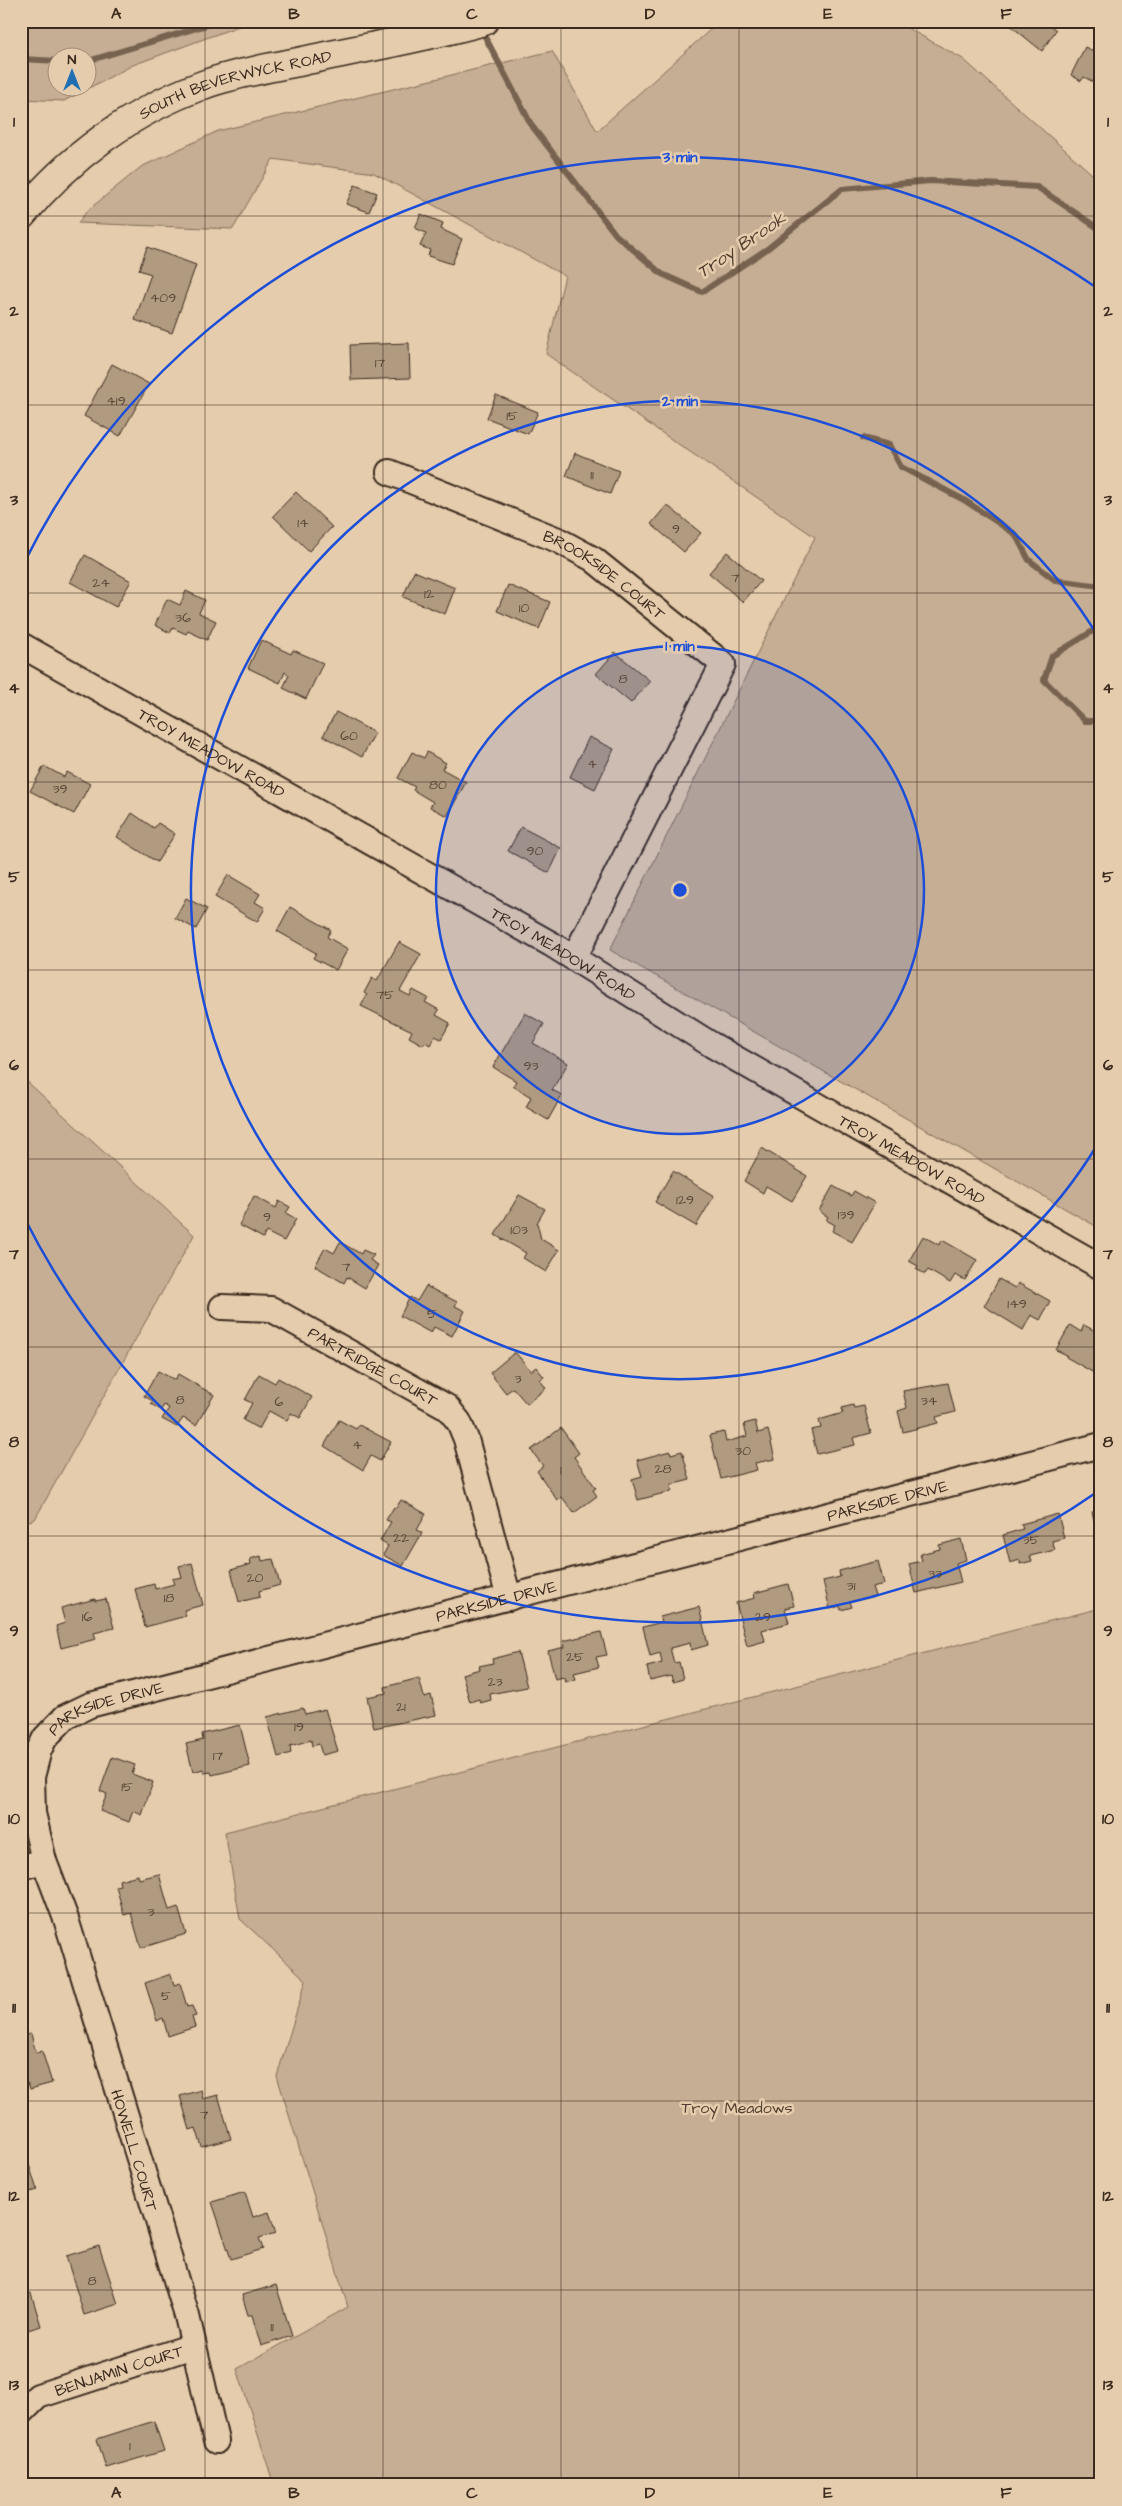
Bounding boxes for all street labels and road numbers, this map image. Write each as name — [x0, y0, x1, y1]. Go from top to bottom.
street label: SOUTH BEVERWYCK ROAD — [135, 45, 334, 125]
street label: BROOKSIDE COURT — [540, 525, 670, 625]
street label: TROY MEADOW ROAD — [134, 703, 289, 804]
street label: TROY MEADOW ROAD — [487, 902, 639, 1006]
street label: TROY MEADOW ROAD — [834, 1110, 989, 1211]
street label: PARTRIDGE COURT — [304, 1322, 442, 1412]
street label: PARKSIDE DRIVE — [825, 1475, 951, 1527]
street label: PARKSIDE DRIVE — [433, 1575, 560, 1628]
street label: PARKSIDE DRIVE — [43, 1676, 167, 1741]
street label: HOWELL COURT — [105, 2087, 163, 2214]
street label: BENJAMIN COURT — [52, 2340, 186, 2402]

